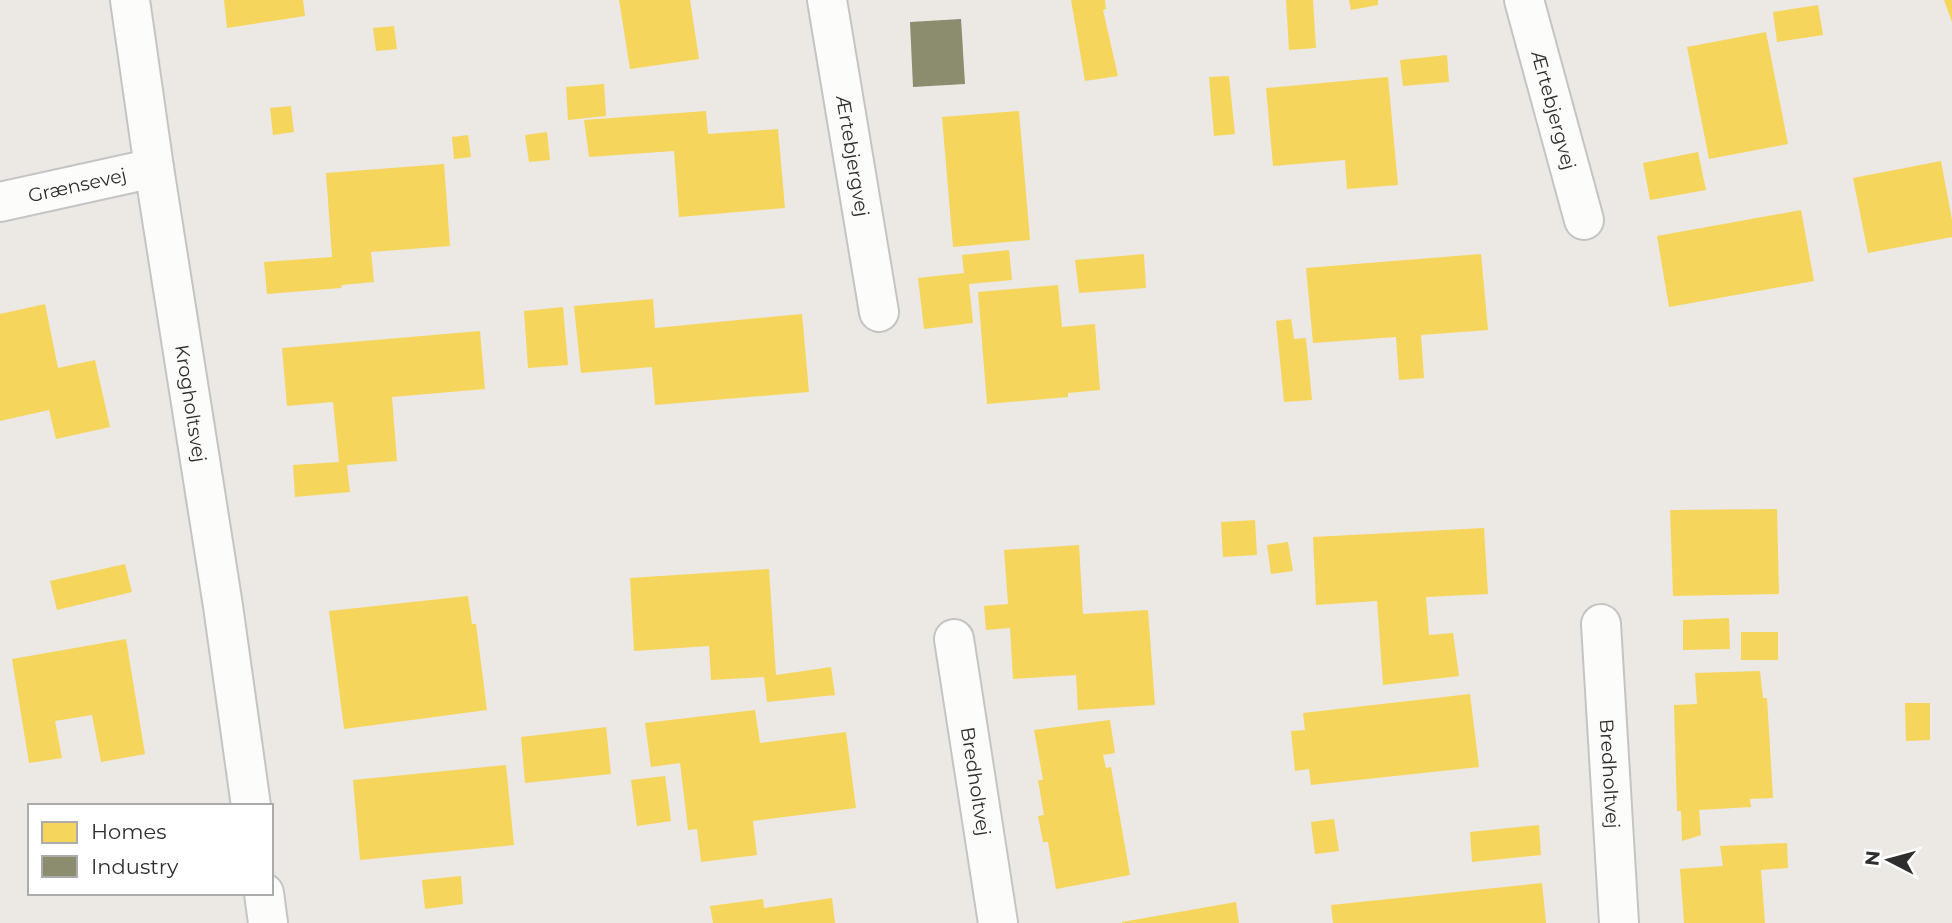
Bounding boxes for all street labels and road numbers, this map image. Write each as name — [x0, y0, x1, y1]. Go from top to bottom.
street label: Ærtebjergvej — [1526, 48, 1581, 172]
street label: Ærtebjergvej — [831, 93, 874, 218]
street label: Grænsevej — [26, 163, 129, 207]
street label: Krogholtsvej — [170, 343, 211, 464]
street label: Bredholtvej — [1595, 718, 1624, 829]
street label: Bredholtvej — [956, 725, 995, 837]

